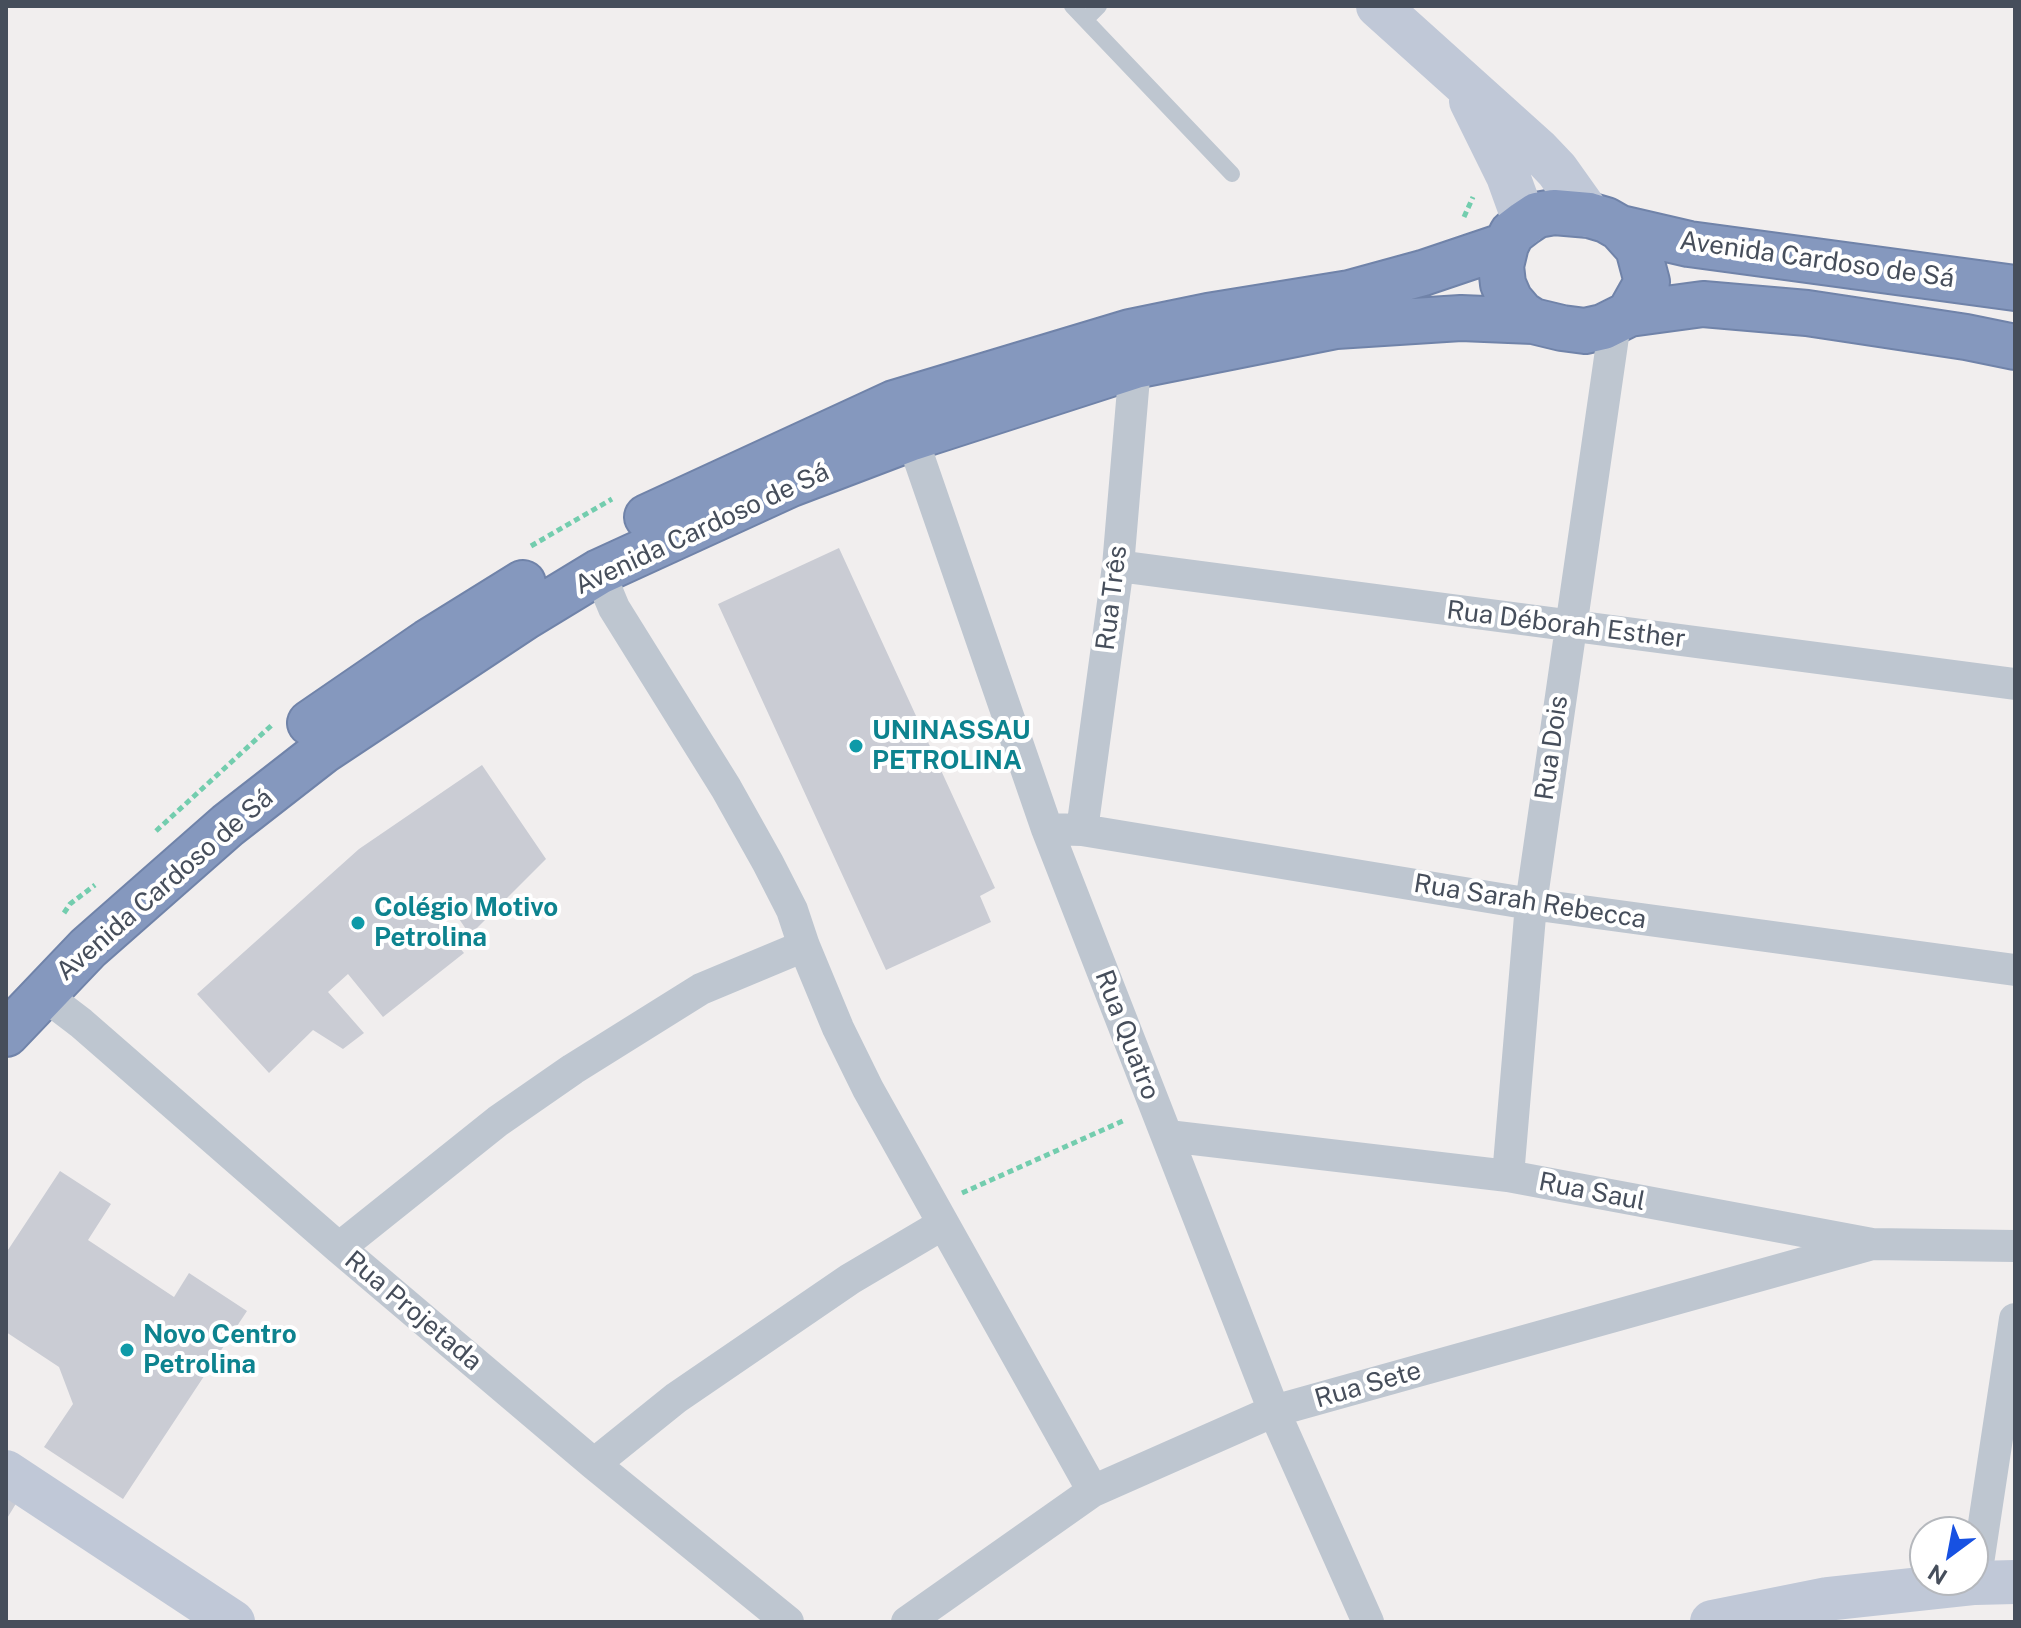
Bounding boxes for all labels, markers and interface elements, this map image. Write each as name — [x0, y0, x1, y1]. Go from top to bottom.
street label: Avenida Cardoso de Sá — [1678, 225, 1956, 295]
street label: Avenida Cardoso de Sá — [570, 456, 834, 602]
street label: Rua Três — [1090, 544, 1134, 652]
street label: Rua Déborah Esther — [1445, 595, 1687, 655]
street label: Rua Dois — [1529, 694, 1575, 802]
place label: UNINASSAU PETROLINA — [872, 715, 1031, 776]
marker: UNINASSAU PETROLINA — [847, 737, 865, 755]
street label: Avenida Cardoso de Sá — [50, 782, 280, 988]
street label: Rua Sarah Rebecca — [1412, 868, 1648, 936]
place label: Colégio Motivo Petrolina — [374, 892, 558, 954]
marker: Colégio Motivo Petrolina — [349, 914, 367, 932]
street label: Rua Quatro — [1088, 966, 1166, 1104]
street label: Rua Saul — [1536, 1166, 1648, 1218]
street label: Rua Projetada — [338, 1245, 488, 1377]
place label: Novo Centro Petrolina — [143, 1319, 297, 1380]
marker: Novo Centro Petrolina — [118, 1341, 136, 1359]
street label: Rua Sete — [1311, 1355, 1425, 1415]
north arrow — [1909, 1516, 1989, 1596]
text: N — [1923, 1559, 1952, 1590]

